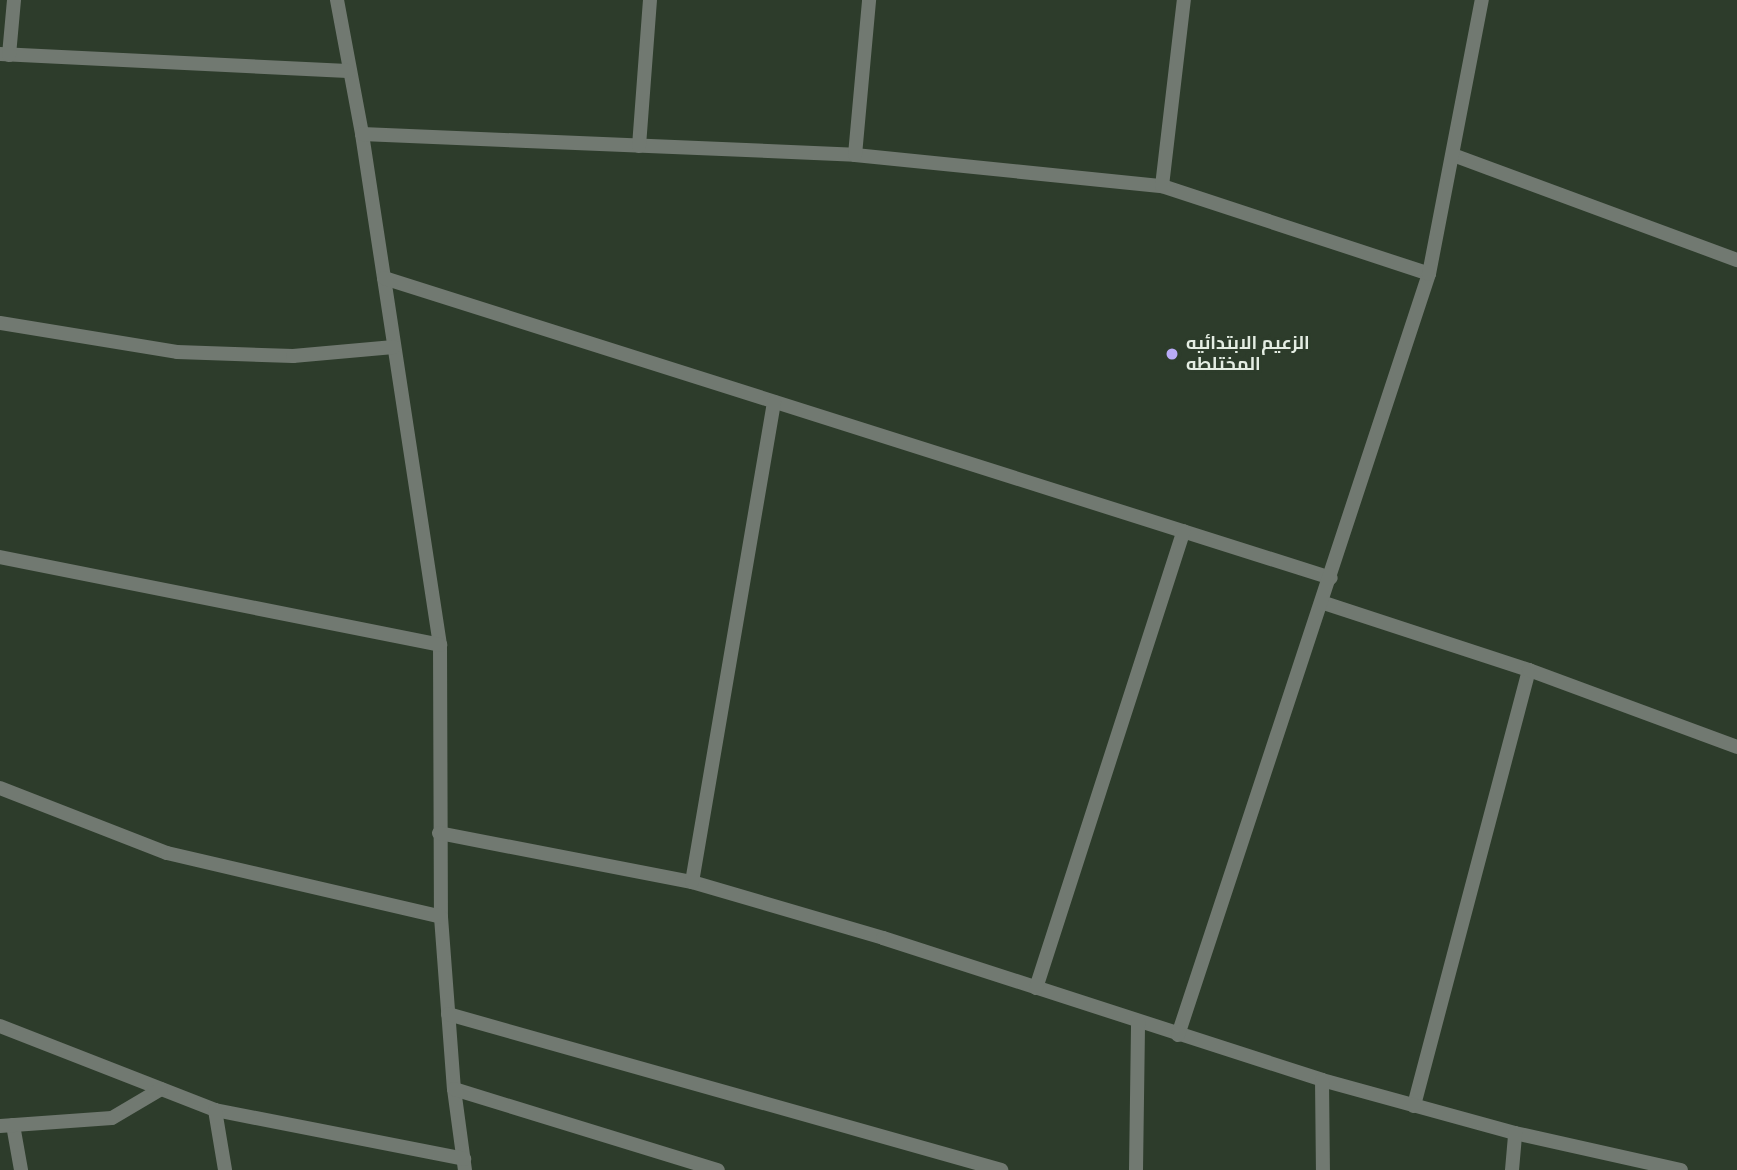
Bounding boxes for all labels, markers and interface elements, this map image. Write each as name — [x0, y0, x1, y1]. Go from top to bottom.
place label: الزعيم الابتدائيه المختلطه — [1186, 333, 1310, 376]
marker: الزعيم الابتدائيه المختلطه — [1164, 346, 1180, 362]

